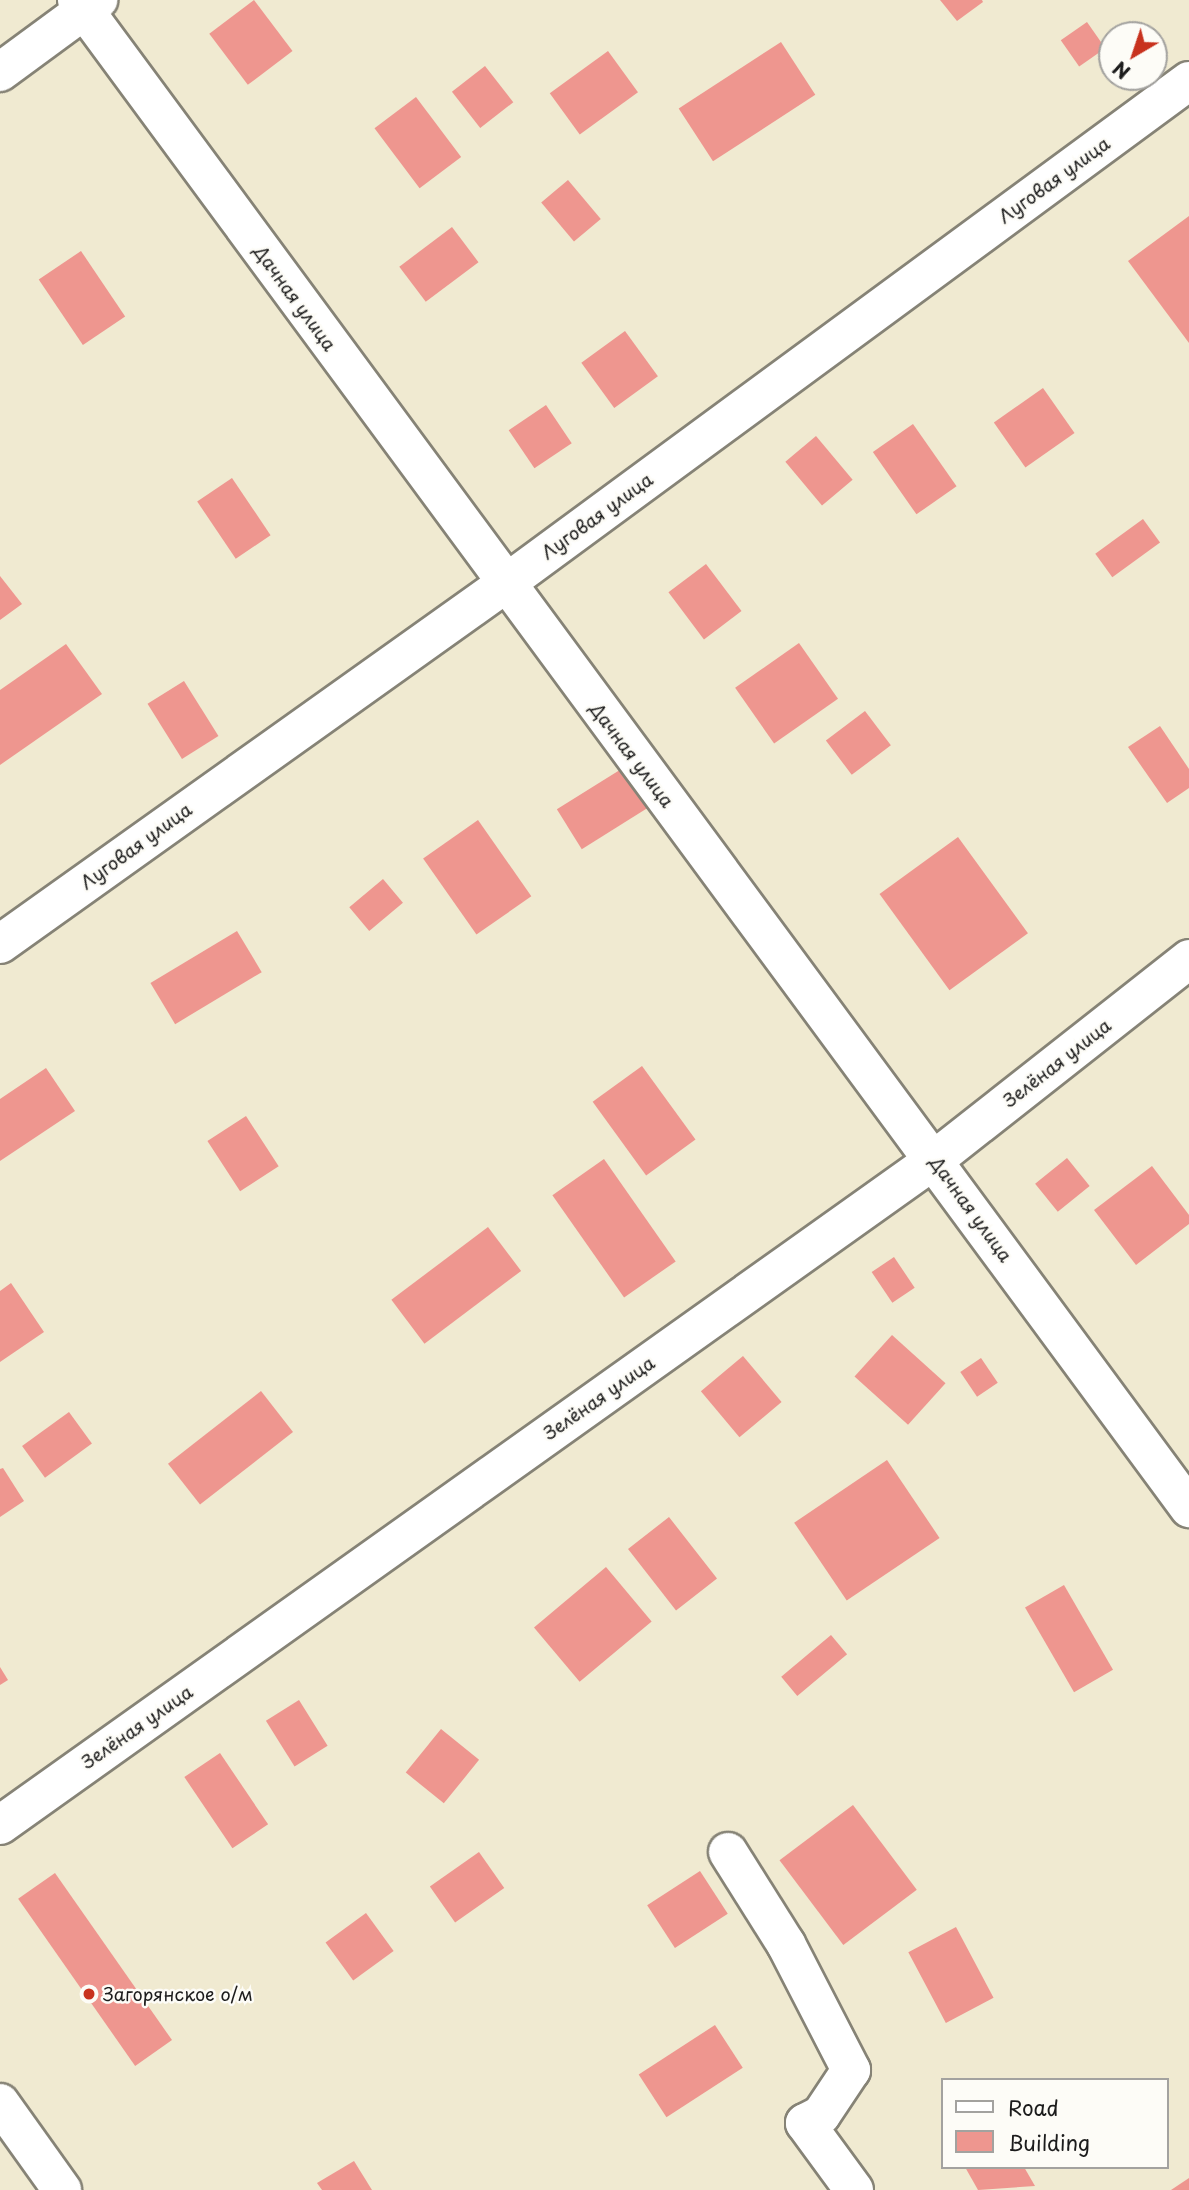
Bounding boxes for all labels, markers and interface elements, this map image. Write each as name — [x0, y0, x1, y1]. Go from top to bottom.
north arrow — [1098, 21, 1168, 91]
text: N — [1106, 55, 1136, 86]
street label: Луговая улица — [994, 132, 1114, 228]
street label: Дачная улица — [249, 240, 341, 356]
street label: Луговая улица — [537, 468, 657, 564]
street label: Дачная улица — [585, 698, 679, 812]
street label: Луговая улица — [76, 798, 196, 894]
street label: Зелёная улица — [998, 1014, 1116, 1112]
street label: Дачная улица — [925, 1151, 1017, 1267]
street label: Зелёная улица — [539, 1351, 659, 1445]
street label: Зелёная улица — [77, 1680, 197, 1774]
place label: Загорянское о/м — [103, 1983, 253, 2005]
marker: Загорянское о/м — [81, 1986, 97, 2002]
legend — [940, 2078, 1168, 2169]
text: Road — [1008, 2091, 1059, 2123]
text: Building — [1008, 2126, 1090, 2158]

